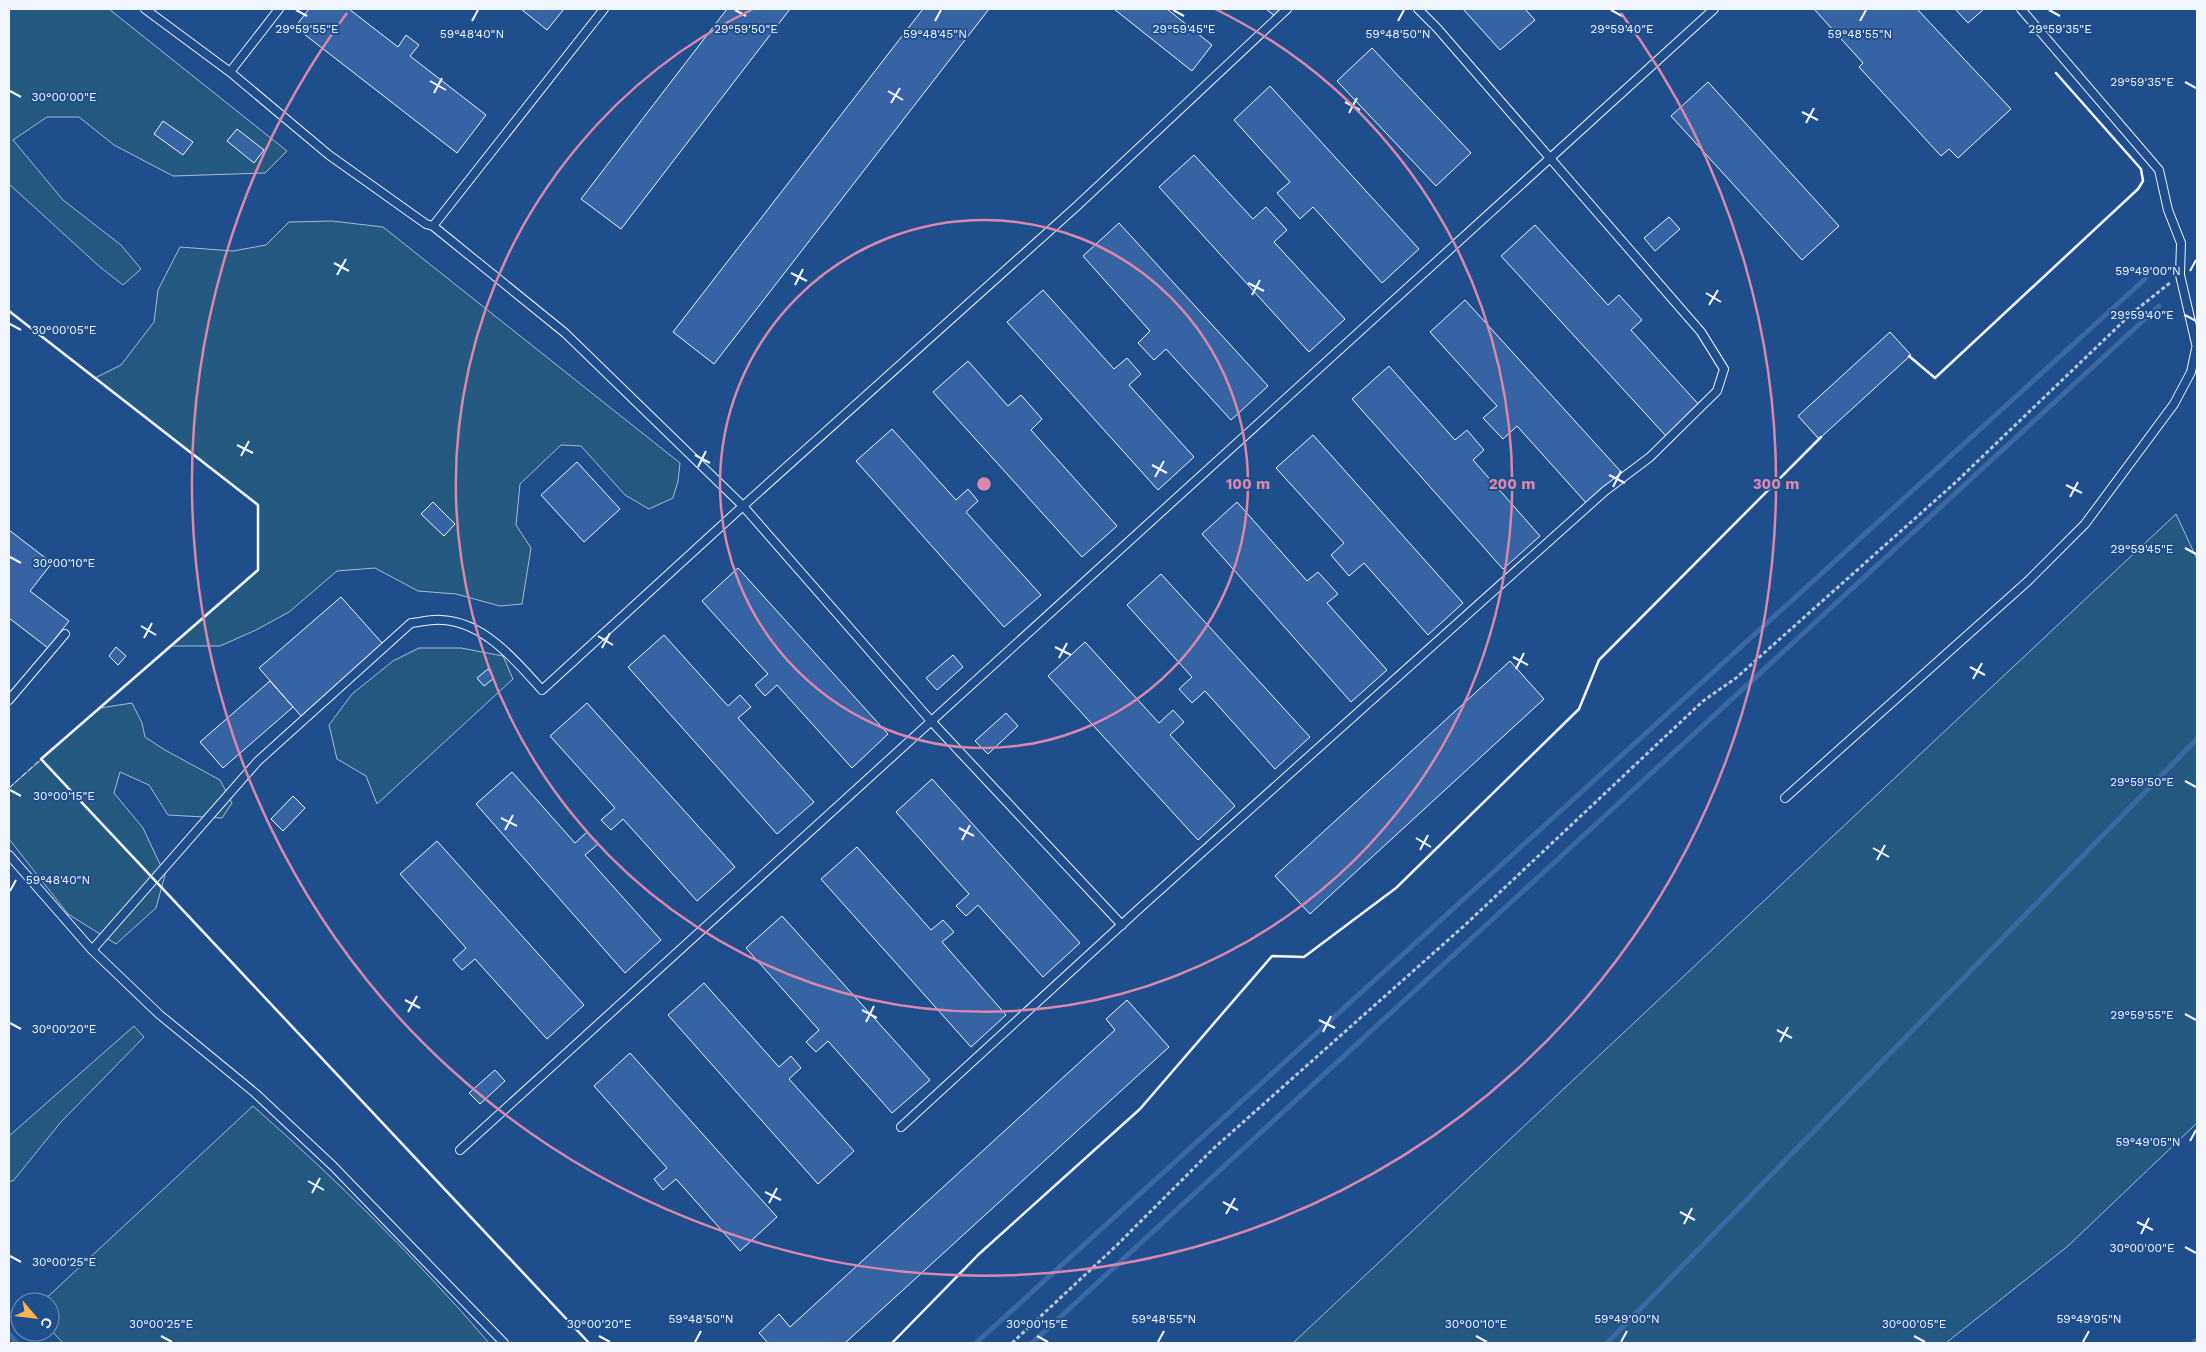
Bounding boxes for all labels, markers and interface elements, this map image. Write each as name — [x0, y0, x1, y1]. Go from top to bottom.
text: 29°59'55"E — [275, 22, 339, 36]
text: 29°59'50"E — [714, 22, 778, 36]
text: 29°59'45"E — [1153, 22, 1216, 36]
text: 29°59'40"E — [1590, 22, 1654, 36]
text: 29°59'35"E — [2028, 22, 2092, 36]
text: 59°48'40"N — [440, 27, 504, 41]
text: 59°48'45"N — [903, 27, 967, 41]
text: 59°48'50"N — [1365, 27, 1431, 41]
text: 59°48'55"N — [1828, 27, 1892, 41]
text: 29°59'35"E — [2110, 75, 2174, 89]
text: 30°00'00"E — [31, 90, 97, 104]
text: 59°49'00"N — [2115, 264, 2181, 278]
text: 29°59'40"E — [2110, 308, 2174, 322]
text: 30°00'05"E — [32, 323, 97, 337]
centre of rings — [975, 475, 993, 493]
text: 100 m — [1226, 475, 1270, 493]
text: 200 m — [1489, 475, 1535, 493]
text: 300 m — [1753, 475, 1799, 493]
text: 29°59'45"E — [2111, 542, 2174, 556]
text: 30°00'10"E — [33, 556, 96, 570]
text: 29°59'50"E — [2110, 775, 2174, 789]
text: 30°00'15"E — [33, 789, 95, 803]
text: 59°48'40"N — [26, 873, 90, 887]
text: 29°59'55"E — [2110, 1008, 2174, 1022]
text: 30°00'20"E — [32, 1022, 97, 1036]
text: 59°49'05"N — [2115, 1135, 2181, 1149]
text: 30°00'00"E — [2109, 1241, 2175, 1255]
text: 30°00'25"E — [32, 1255, 96, 1269]
north arrow — [10, 1292, 60, 1342]
text: 59°48'50"N — [668, 1312, 734, 1326]
text: 59°48'55"N — [1132, 1312, 1196, 1326]
text: 59°49'00"N — [1594, 1312, 1660, 1326]
text: 59°49'05"N — [2056, 1312, 2122, 1326]
text: С — [37, 1315, 56, 1331]
text: 30°00'25"E — [129, 1317, 193, 1331]
text: 30°00'20"E — [567, 1317, 632, 1331]
text: 30°00'15"E — [1006, 1317, 1068, 1331]
text: 30°00'10"E — [1445, 1317, 1508, 1331]
text: 30°00'05"E — [1882, 1317, 1947, 1331]

